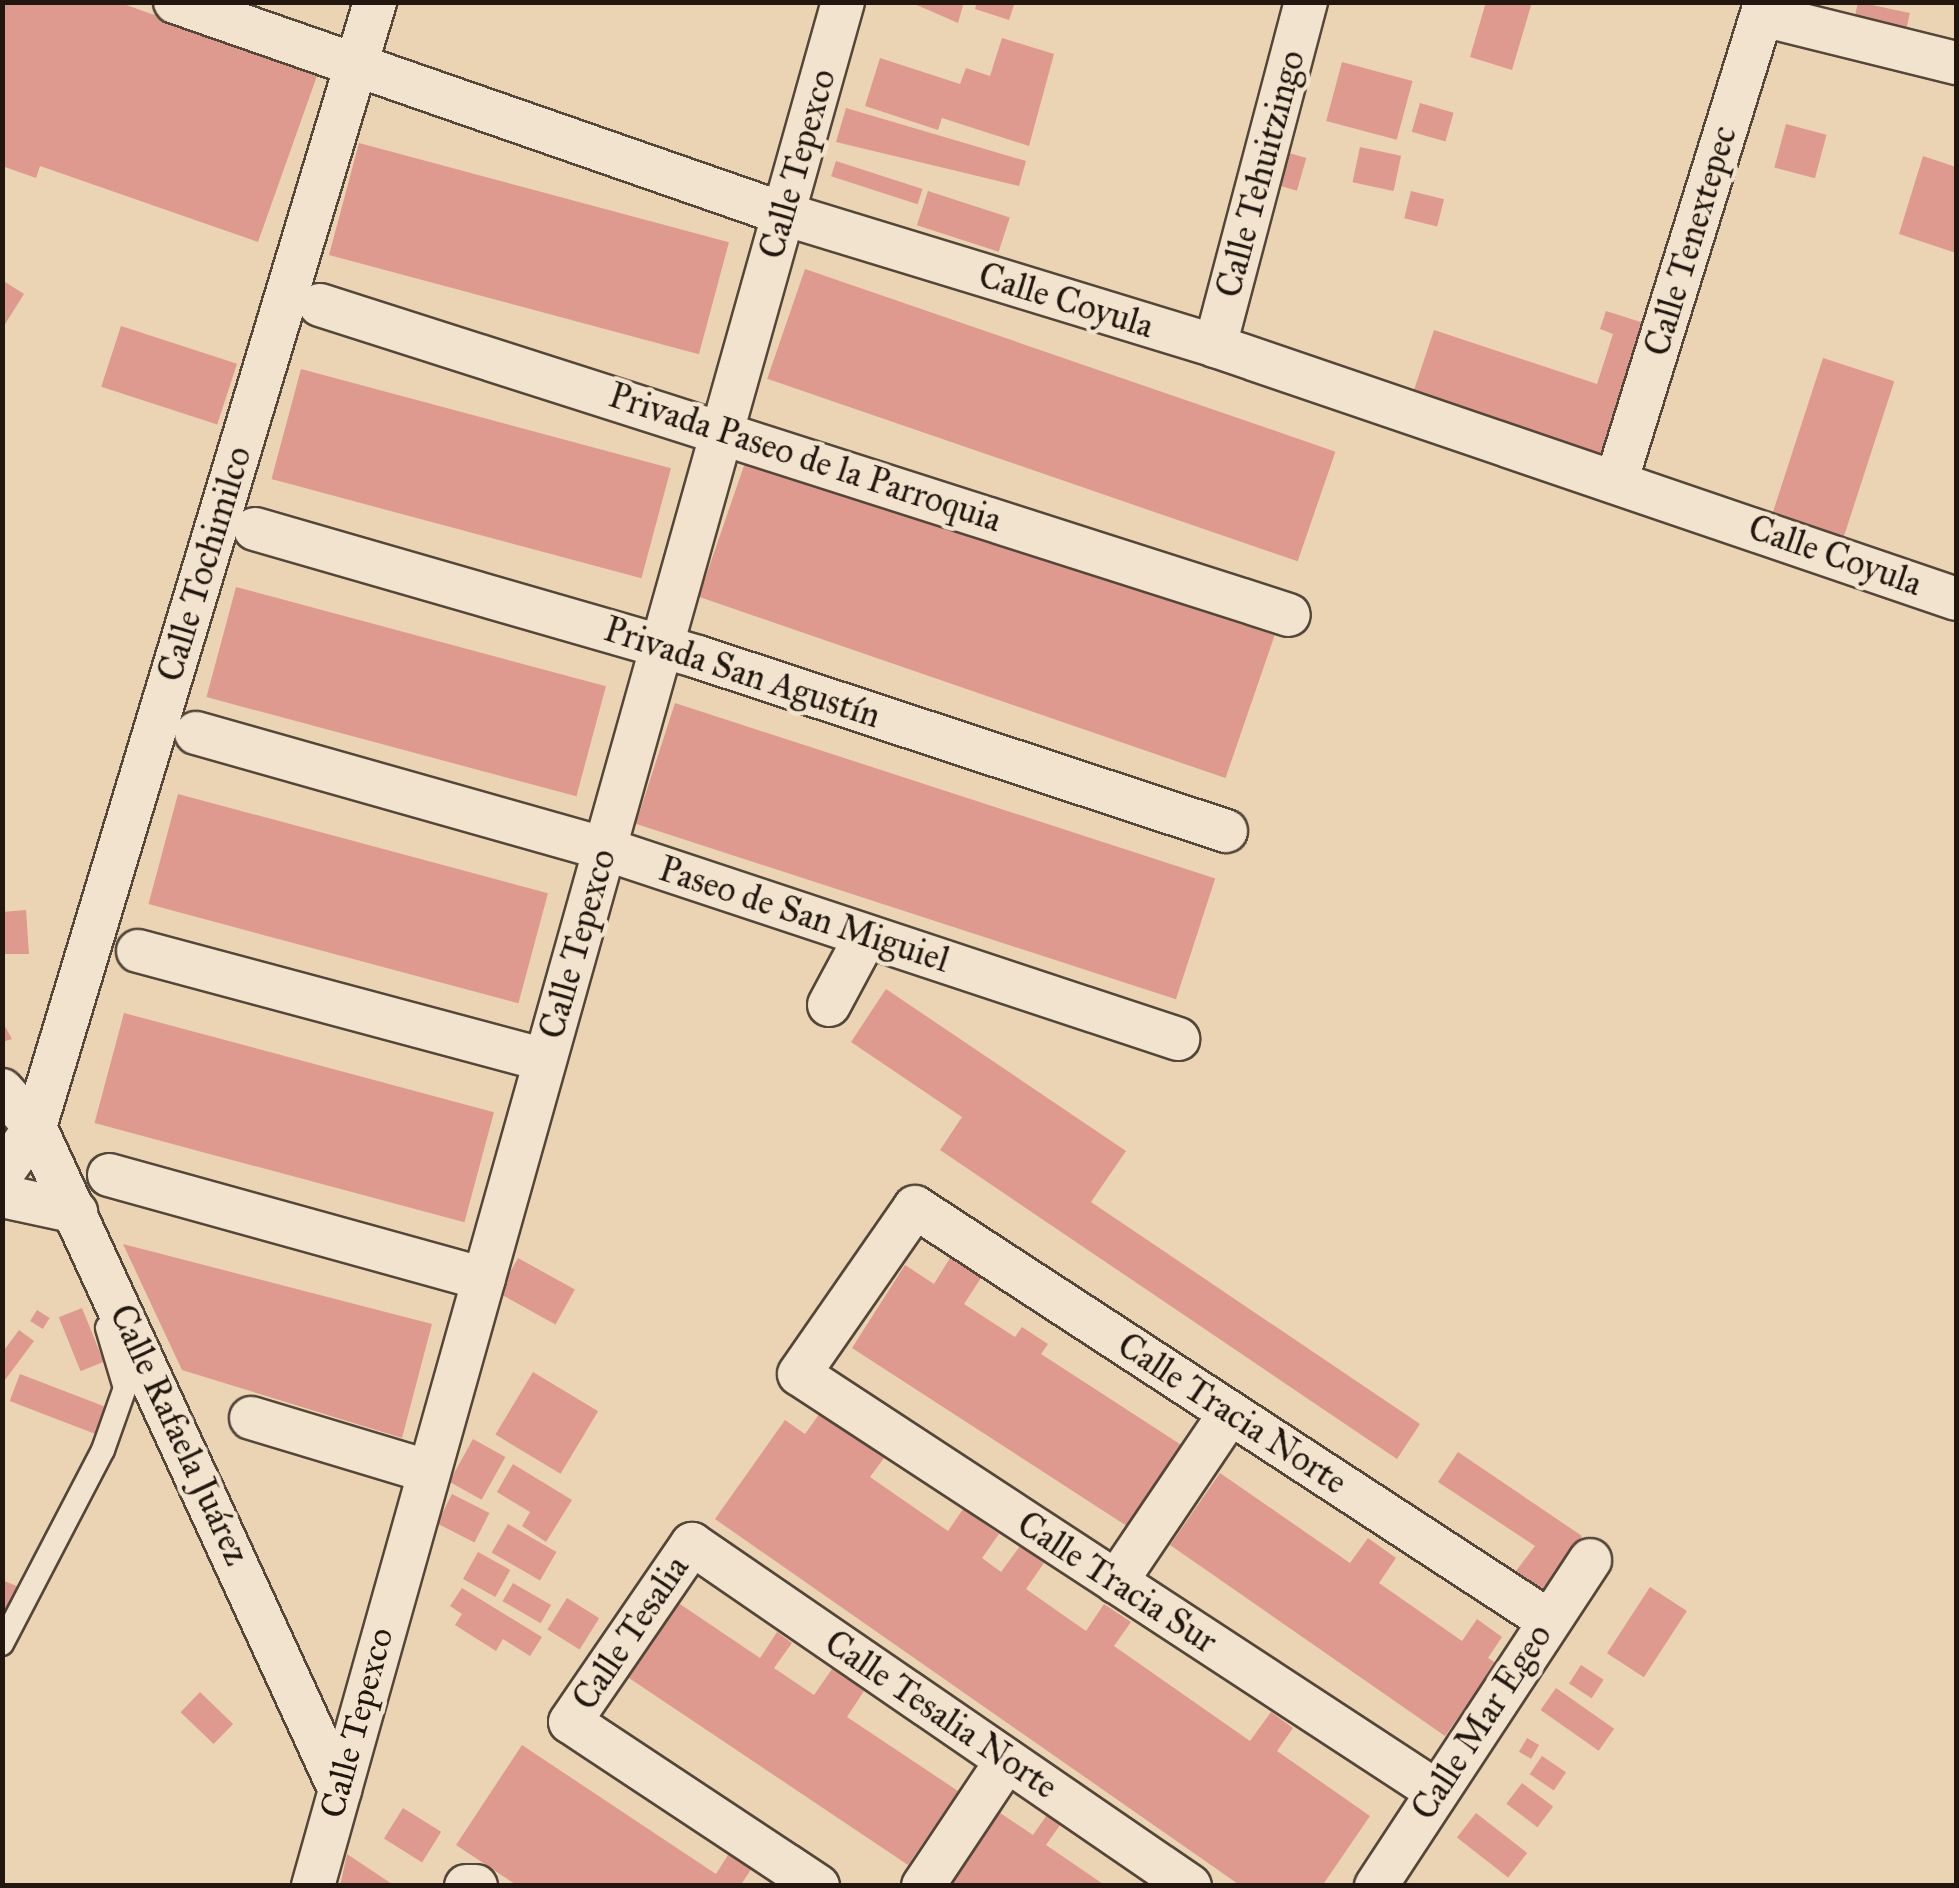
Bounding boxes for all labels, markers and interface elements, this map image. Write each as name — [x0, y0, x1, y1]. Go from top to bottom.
street label: Calle Tehuitzingo — [1208, 46, 1314, 302]
street label: Calle Tepexco — [751, 64, 845, 264]
street label: Calle Tenextepec — [1636, 121, 1746, 361]
street label: Calle Coyula — [974, 255, 1158, 347]
street label: Privada Paseo de la Parroquia — [604, 375, 1006, 541]
street label: Calle Tochimilco — [149, 441, 261, 687]
street label: Calle Coyula — [1743, 507, 1927, 605]
street label: Privada San Agustín — [599, 609, 885, 737]
street label: Calle Tepexco — [531, 844, 625, 1044]
street label: Paseo de San Miguiel — [654, 848, 954, 982]
street label: Calle Rafaela Juárez — [100, 1298, 258, 1572]
street label: Calle Tracia Norte — [1110, 1324, 1354, 1504]
street label: Calle Tracia Sur — [1009, 1503, 1225, 1663]
street label: Calle Tesalia — [564, 1548, 698, 1718]
street label: Calle Mar Egeo — [1403, 1616, 1561, 1828]
street label: Calle Tesalia Norte — [817, 1622, 1065, 1808]
street label: Calle Tepexco — [311, 1623, 403, 1823]

